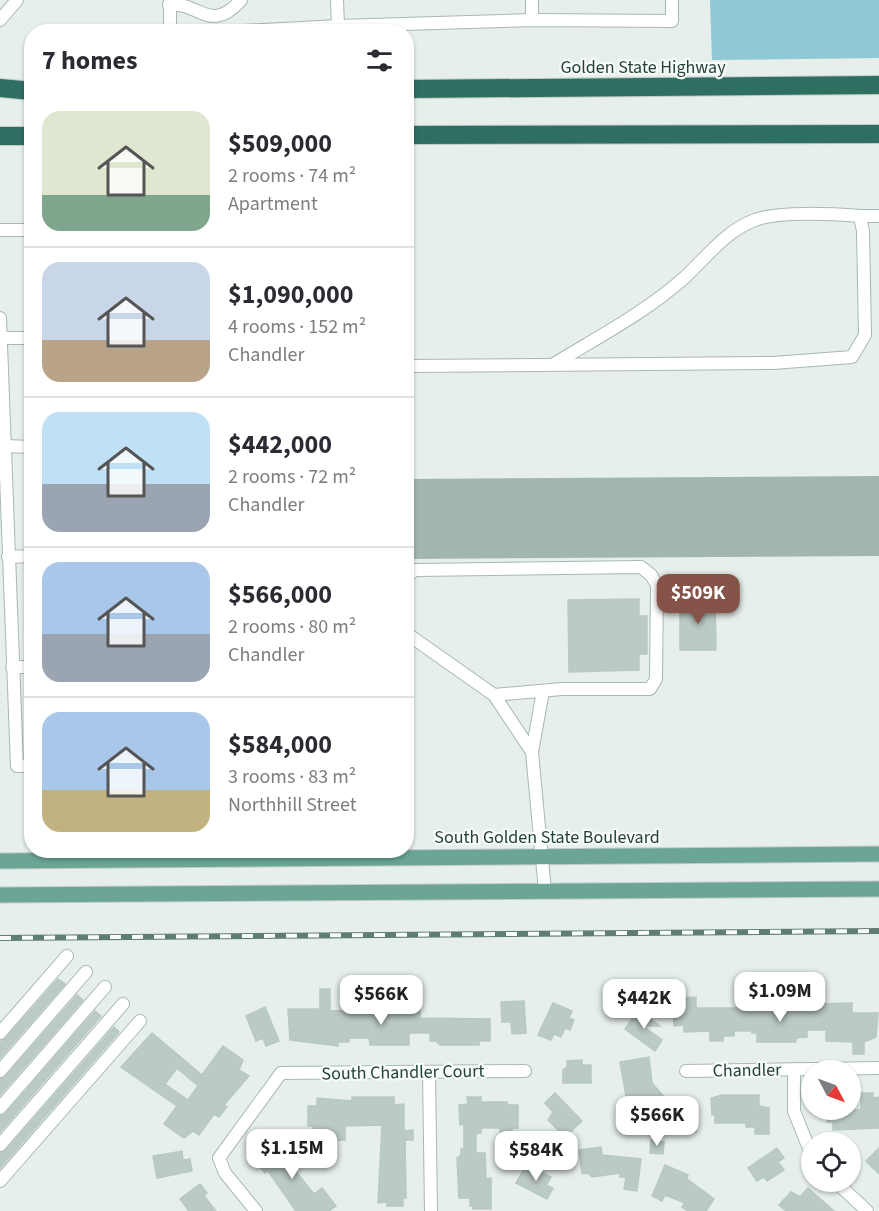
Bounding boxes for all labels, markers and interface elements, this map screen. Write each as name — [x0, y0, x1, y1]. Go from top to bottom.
text: 7 homes — [42, 42, 137, 79]
icon: filters — [363, 44, 396, 77]
street label: Golden State Highway — [560, 55, 726, 80]
text: $509,000 — [228, 125, 332, 162]
icon: home — [90, 135, 162, 207]
text: 2 rooms · 74 m² — [228, 162, 356, 190]
text: Apartment — [228, 190, 318, 218]
text: $1,090,000 — [228, 276, 353, 313]
icon: home — [90, 286, 162, 358]
text: 4 rooms · 152 m² — [228, 313, 366, 341]
text: Chandler — [228, 341, 304, 369]
text: $442,000 — [228, 426, 332, 463]
icon: home — [90, 436, 162, 508]
text: 2 rooms · 72 m² — [228, 463, 356, 491]
text: Chandler — [228, 491, 304, 519]
pin: $509K — [656, 574, 740, 625]
text: $566,000 — [228, 576, 332, 613]
text: $509K — [671, 579, 725, 607]
icon: home — [90, 586, 162, 658]
text: 2 rooms · 80 m² — [228, 613, 356, 641]
text: Chandler — [228, 641, 304, 669]
text: $584,000 — [228, 726, 332, 763]
icon: home — [90, 736, 162, 808]
text: 3 rooms · 83 m² — [228, 763, 356, 791]
text: Northhill Street — [228, 791, 356, 819]
street label: South Golden State Boulevard — [434, 825, 660, 850]
pin: $1.09M — [731, 972, 829, 1023]
pin: $566K — [339, 975, 423, 1026]
text: $1.09M — [748, 977, 812, 1005]
pin: $442K — [602, 979, 686, 1030]
text: $566K — [354, 980, 408, 1008]
text: $442K — [617, 984, 671, 1012]
street label: Chandler — [712, 1057, 782, 1084]
street label: South Chandler Court — [321, 1059, 485, 1086]
north arrow — [801, 1060, 861, 1120]
map controls — [801, 1060, 861, 1192]
pin: $566K — [615, 1096, 699, 1147]
text: $566K — [630, 1101, 684, 1129]
pin: $1.15M — [243, 1129, 341, 1180]
pin: $584K — [494, 1131, 578, 1182]
button: locate — [801, 1132, 861, 1192]
text: $1.15M — [260, 1134, 324, 1162]
text: $584K — [509, 1136, 563, 1164]

